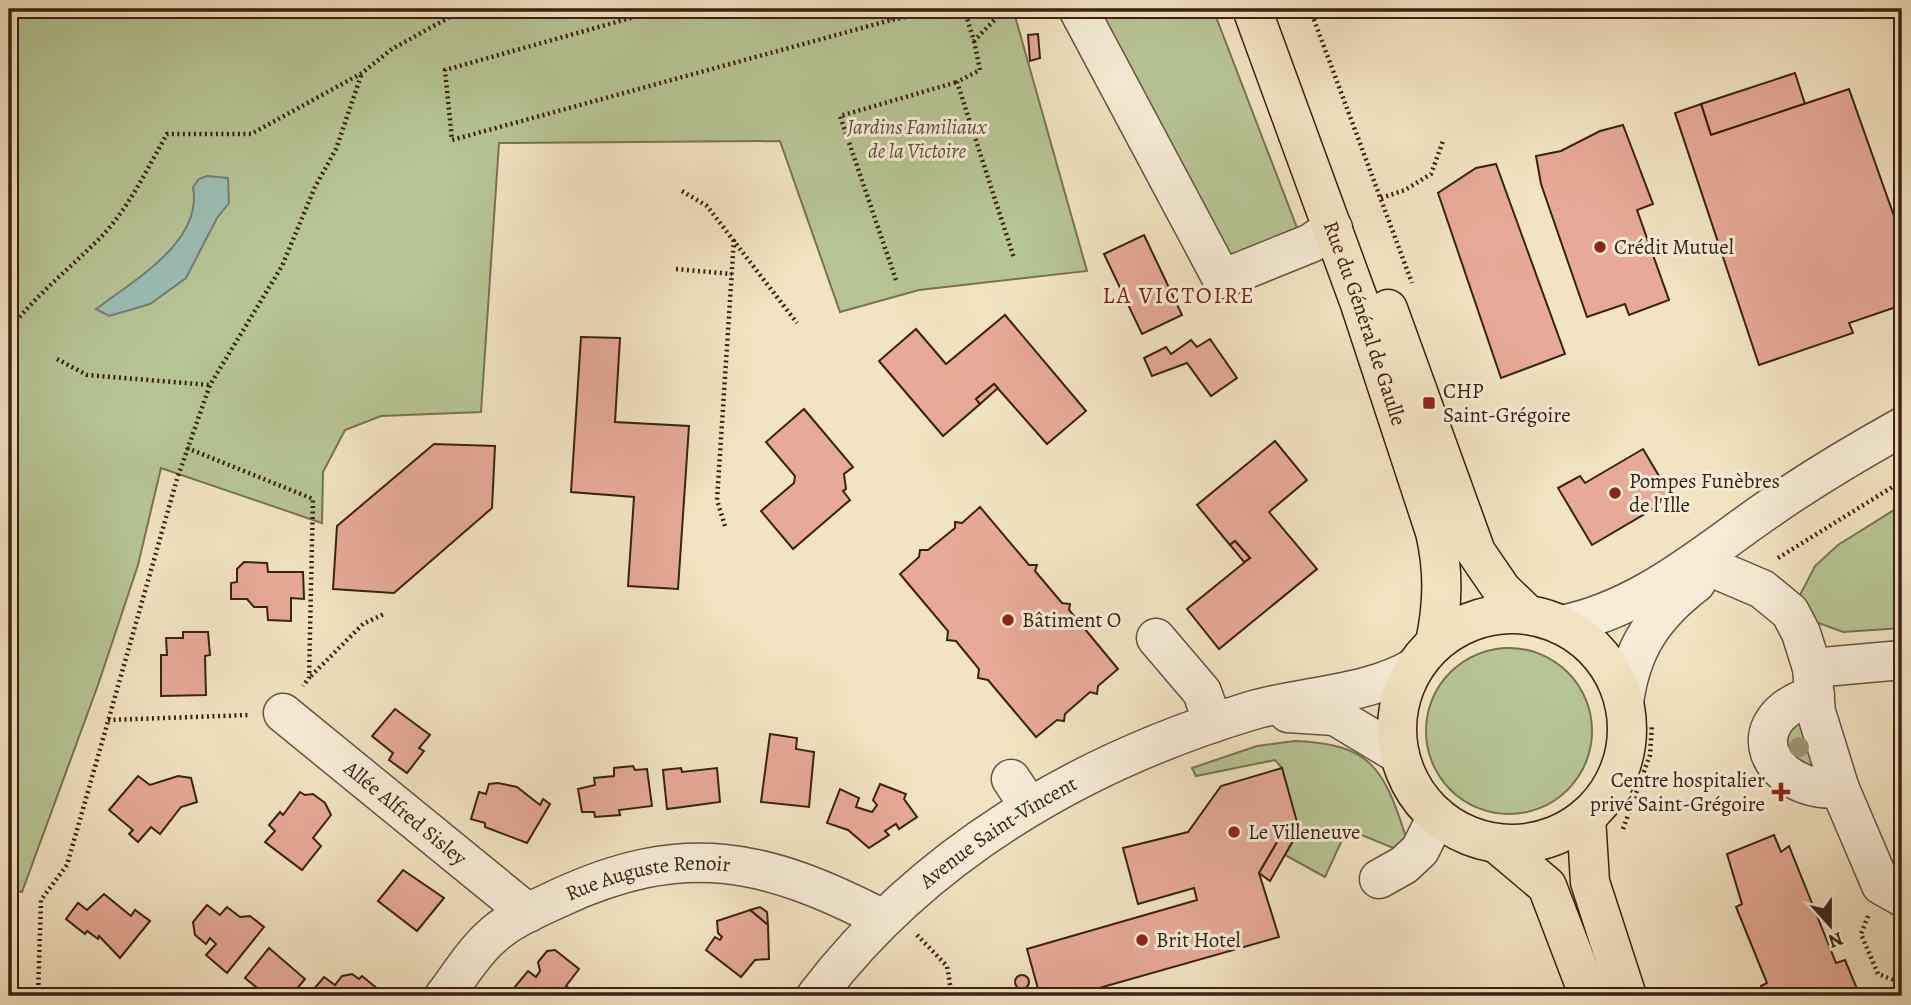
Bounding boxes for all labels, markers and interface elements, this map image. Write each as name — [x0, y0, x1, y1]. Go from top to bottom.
park label: Jardins Familiaux de la Victoire — [846, 113, 988, 165]
street label: Rue du Général de Gaulle — [1317, 217, 1413, 429]
place label: Crédit Mutuel — [1614, 233, 1734, 261]
marker: Crédit Mutuel — [1592, 239, 1608, 255]
district label: LA VICTOIRE — [1102, 280, 1256, 311]
place label: CHP Saint-Grégoire — [1443, 377, 1571, 429]
marker: CHP Saint-Grégoire — [1421, 395, 1437, 411]
place label: Pompes Funèbres de l'Ille — [1629, 467, 1780, 519]
marker: Pompes Funèbres de l'Ille — [1607, 485, 1623, 501]
place label: Bâtiment O — [1022, 606, 1121, 634]
marker: Bâtiment O — [1000, 612, 1016, 628]
street label: Allée Alfred Sisley — [337, 754, 473, 872]
place label: Centre hospitalier privé Saint-Grégoire — [1590, 766, 1765, 818]
street label: Avenue Saint-Vincent — [913, 769, 1082, 895]
marker: Centre hospitalier privé Saint-Grégoire — [1771, 782, 1791, 802]
place label: Le Villeneuve — [1248, 818, 1360, 846]
marker: Le Villeneuve — [1226, 824, 1242, 840]
street label: Rue Auguste Renoir — [561, 849, 732, 907]
north arrow — [1796, 890, 1866, 960]
text: N — [1824, 925, 1847, 955]
place label: Brit Hotel — [1156, 926, 1241, 954]
marker: Brit Hotel — [1134, 932, 1150, 948]

